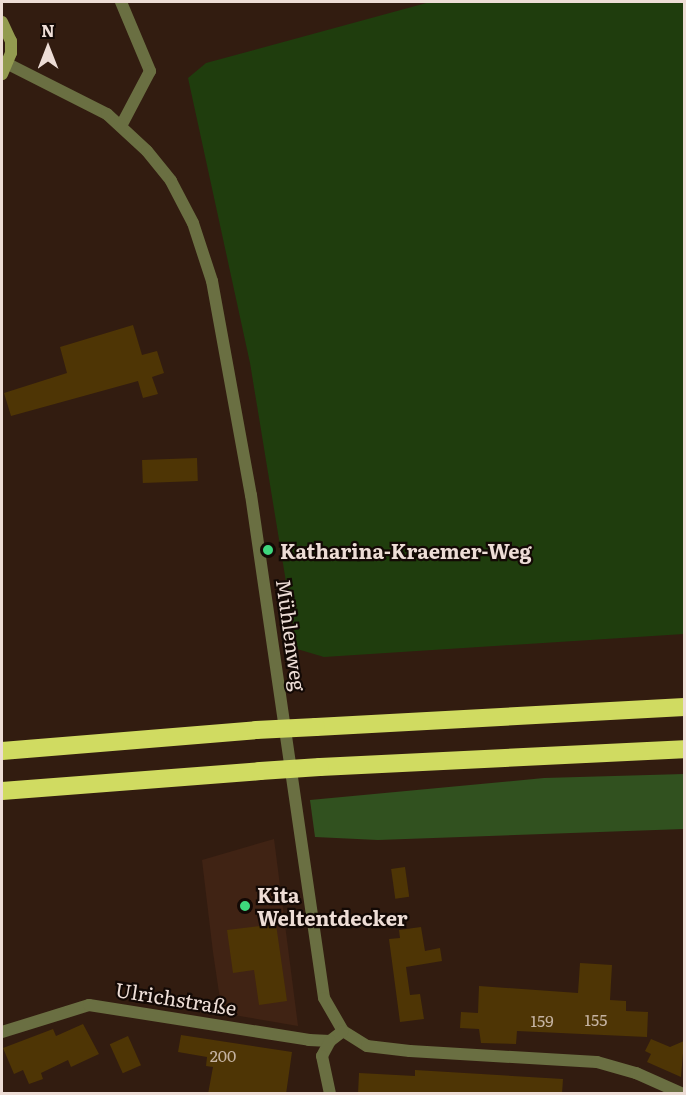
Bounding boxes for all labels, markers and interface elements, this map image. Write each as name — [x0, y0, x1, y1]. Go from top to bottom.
north arrow — [18, 18, 78, 78]
text: N — [41, 18, 55, 42]
place label: Katharina-Kraemer-Weg — [280, 538, 532, 562]
marker: Katharina-Kraemer-Weg — [261, 543, 275, 557]
street label: Mühlenweg — [272, 577, 312, 693]
place label: Kita Weltentdecker — [257, 882, 408, 929]
marker: Kita Weltentdecker — [238, 899, 252, 913]
street label: Ulrichstraße — [114, 977, 238, 1019]
house number: 155 — [585, 1009, 607, 1029]
house number: 159 — [530, 1010, 554, 1030]
house number: 200 — [210, 1045, 236, 1065]

